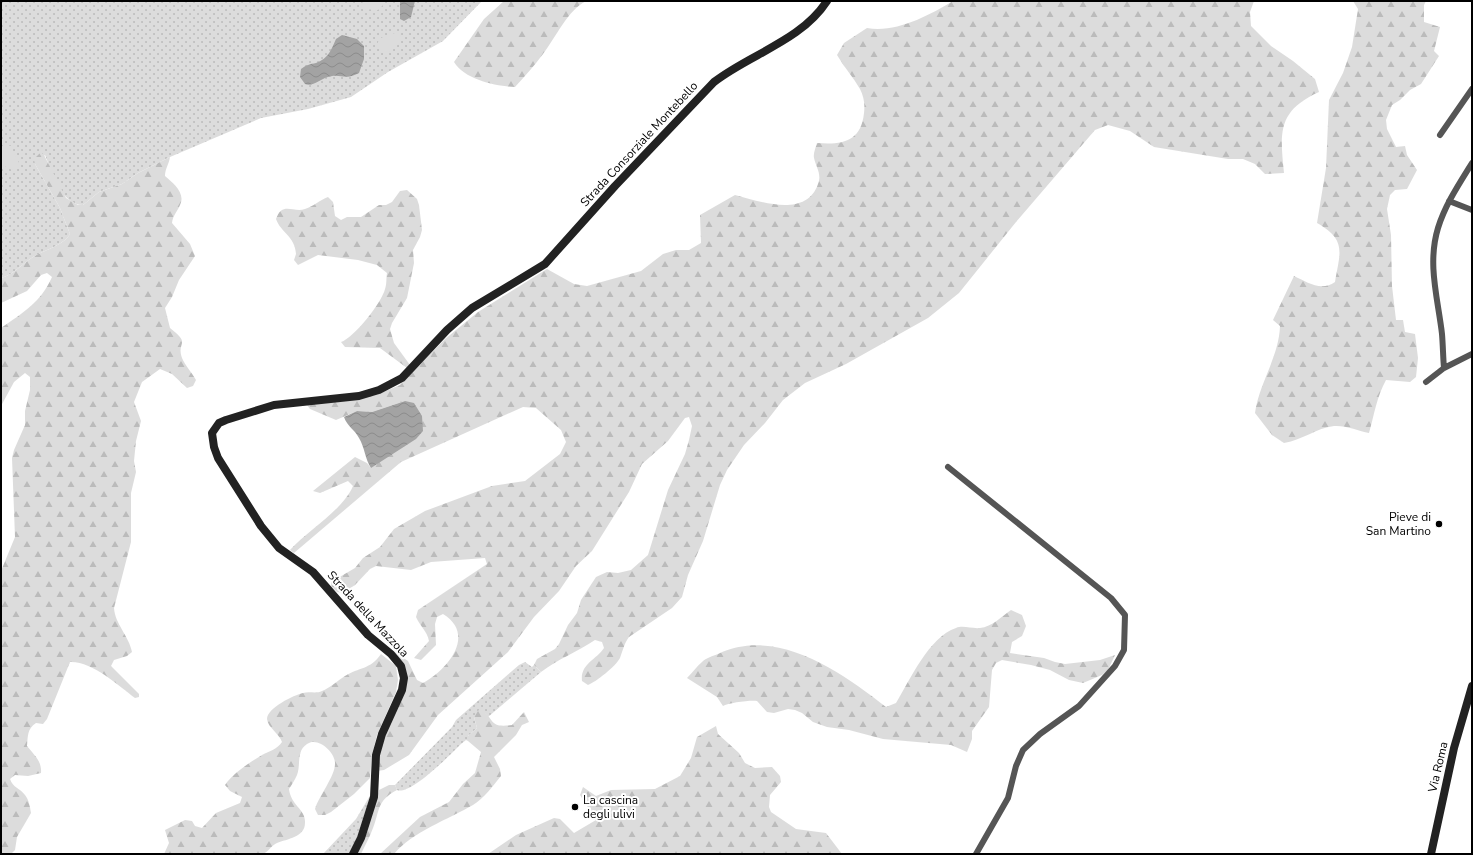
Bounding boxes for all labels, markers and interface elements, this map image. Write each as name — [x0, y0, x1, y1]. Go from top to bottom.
street label: Strada Consorziale Montebello — [577, 78, 702, 210]
place label: Pieve di San Martino — [1366, 509, 1431, 539]
marker: Pieve di San Martino — [1434, 519, 1444, 529]
street label: Strada della Mazzola — [324, 567, 412, 661]
street label: Via Roma — [1424, 740, 1452, 795]
place label: La cascina degli ulivi — [583, 792, 638, 822]
marker: La cascina degli ulivi — [570, 802, 580, 812]

